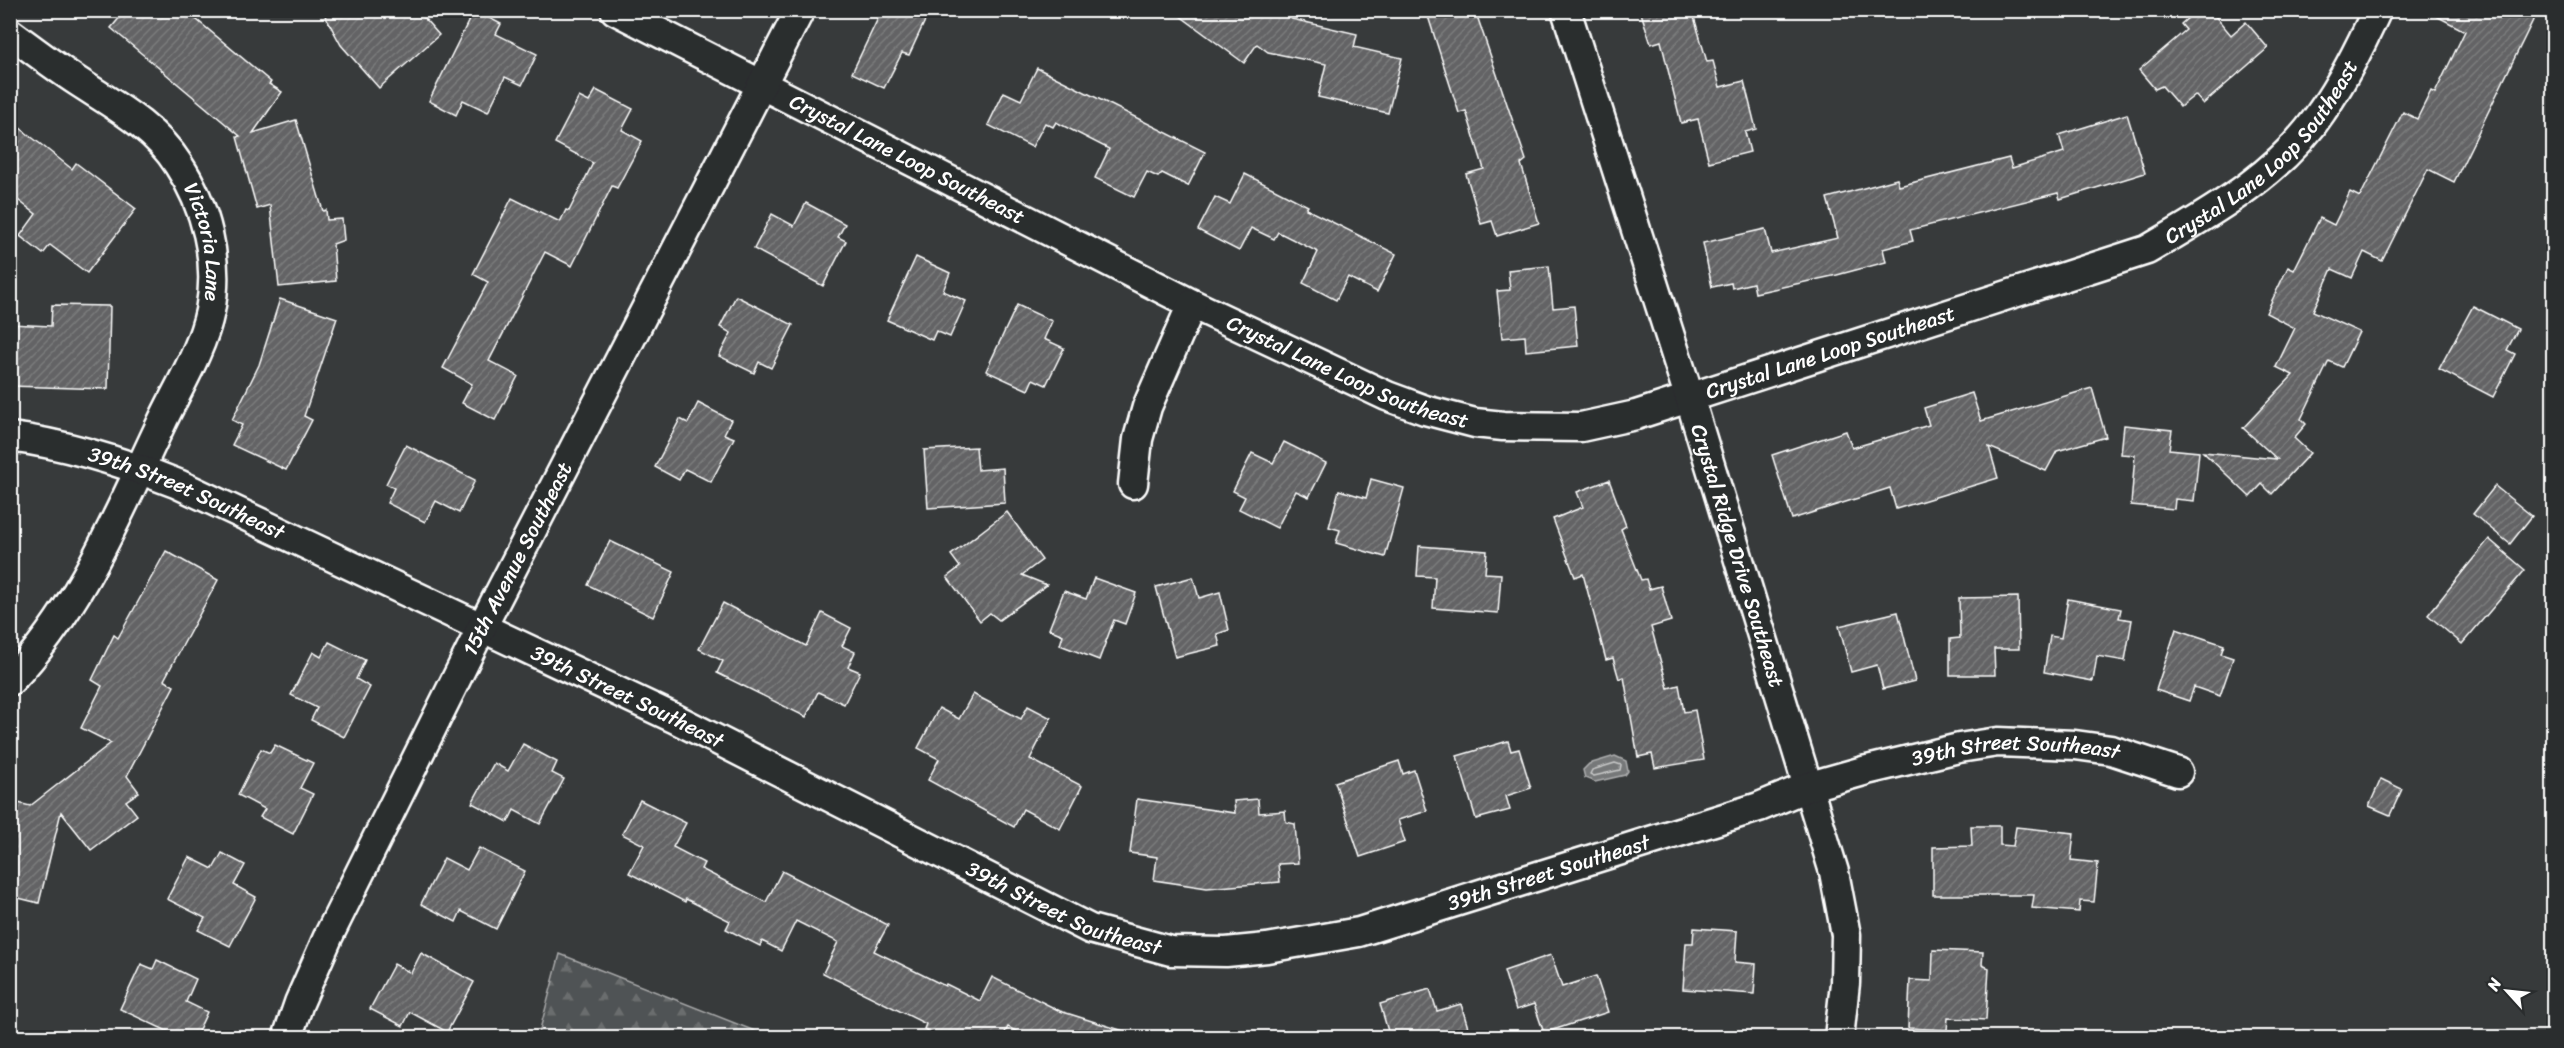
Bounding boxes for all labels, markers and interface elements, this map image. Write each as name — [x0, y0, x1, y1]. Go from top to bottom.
street label: Crystal Lane Loop Southeast — [2157, 53, 2369, 255]
street label: Crystal Lane Loop Southeast — [783, 83, 1032, 235]
street label: Victoria Lane — [173, 176, 232, 303]
street label: Crystal Lane Loop Southeast — [1700, 294, 1960, 410]
street label: Crystal Lane Loop Southeast — [1220, 304, 1473, 440]
street label: Crystal Ridge Drive Southeast — [1680, 419, 1796, 692]
street label: 39th Street Southeast — [84, 435, 293, 551]
street label: 15th Avenue Southeast — [452, 455, 583, 662]
street label: 39th Street Southeast — [524, 634, 732, 760]
street label: 39th Street Southeast — [1907, 723, 2127, 778]
street label: 39th Street Southeast — [1443, 823, 1656, 922]
street label: 39th Street Southeast — [959, 850, 1167, 967]
north arrow — [2477, 961, 2537, 1021]
text: N — [2478, 972, 2510, 997]

